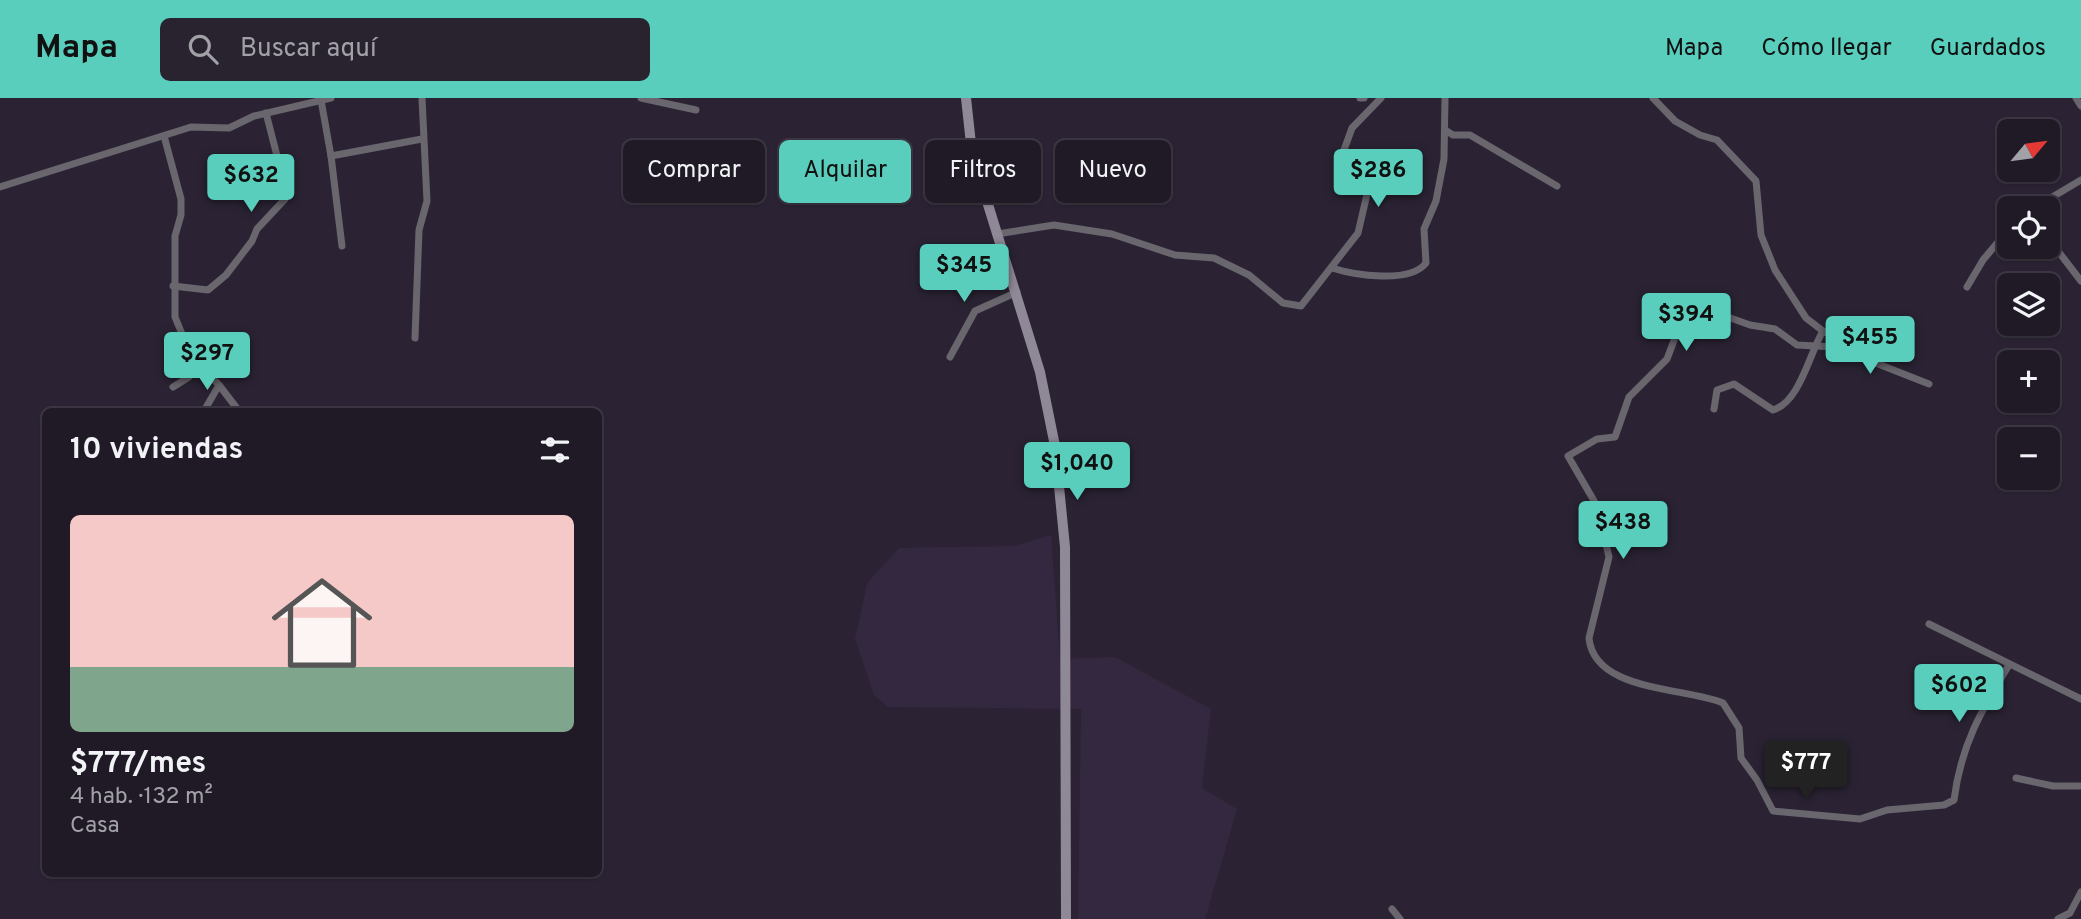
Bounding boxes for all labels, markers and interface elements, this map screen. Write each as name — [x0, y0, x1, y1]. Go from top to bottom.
search box — [160, 18, 650, 81]
text: Mapa — [35, 28, 118, 70]
icon: search — [184, 30, 222, 68]
text: Buscar aquí — [240, 33, 377, 66]
text: Mapa — [1665, 34, 1723, 64]
text: Cómo llegar — [1761, 34, 1892, 64]
text: Guardados — [1930, 34, 2046, 64]
north arrow — [1997, 119, 2060, 182]
map controls — [1997, 119, 2060, 490]
chip: Comprar — [623, 140, 765, 203]
chip: Alquilar — [779, 140, 911, 203]
chip: Filtros — [925, 140, 1041, 203]
chip: Nuevo — [1055, 140, 1171, 203]
pin: $286 — [1337, 150, 1419, 209]
pin: $632 — [210, 155, 292, 214]
text: $286 — [1350, 157, 1406, 186]
text: $632 — [223, 162, 279, 191]
button: locate — [1997, 196, 2060, 259]
pin: $345 — [923, 244, 1005, 304]
text: $345 — [936, 252, 992, 281]
button: layers — [1997, 273, 2060, 336]
pin: $394 — [1645, 294, 1727, 353]
text: $394 — [1658, 301, 1714, 330]
pin: $455 — [1829, 316, 1911, 376]
text: $455 — [1842, 324, 1898, 353]
pin: $297 — [166, 332, 248, 392]
text: $297 — [180, 340, 234, 369]
button: + — [1997, 350, 2060, 413]
button: − — [1997, 427, 2060, 490]
icon: filters — [536, 431, 574, 469]
text: 10 viviendas — [70, 432, 243, 469]
pin: $1,040 — [1020, 442, 1134, 502]
text: $1,040 — [1040, 450, 1114, 479]
pin: $438 — [1582, 502, 1664, 561]
text: $438 — [1595, 509, 1651, 538]
icon: home — [259, 560, 385, 686]
pin: $602 — [1918, 664, 2000, 724]
text: $602 — [1930, 672, 1988, 701]
pin: $777 — [1765, 742, 1847, 801]
text: $777/mes — [70, 746, 206, 783]
text: $777 — [1781, 749, 1831, 778]
text: 4 hab. · 132 m² — [70, 783, 213, 812]
text: Casa — [70, 812, 120, 841]

